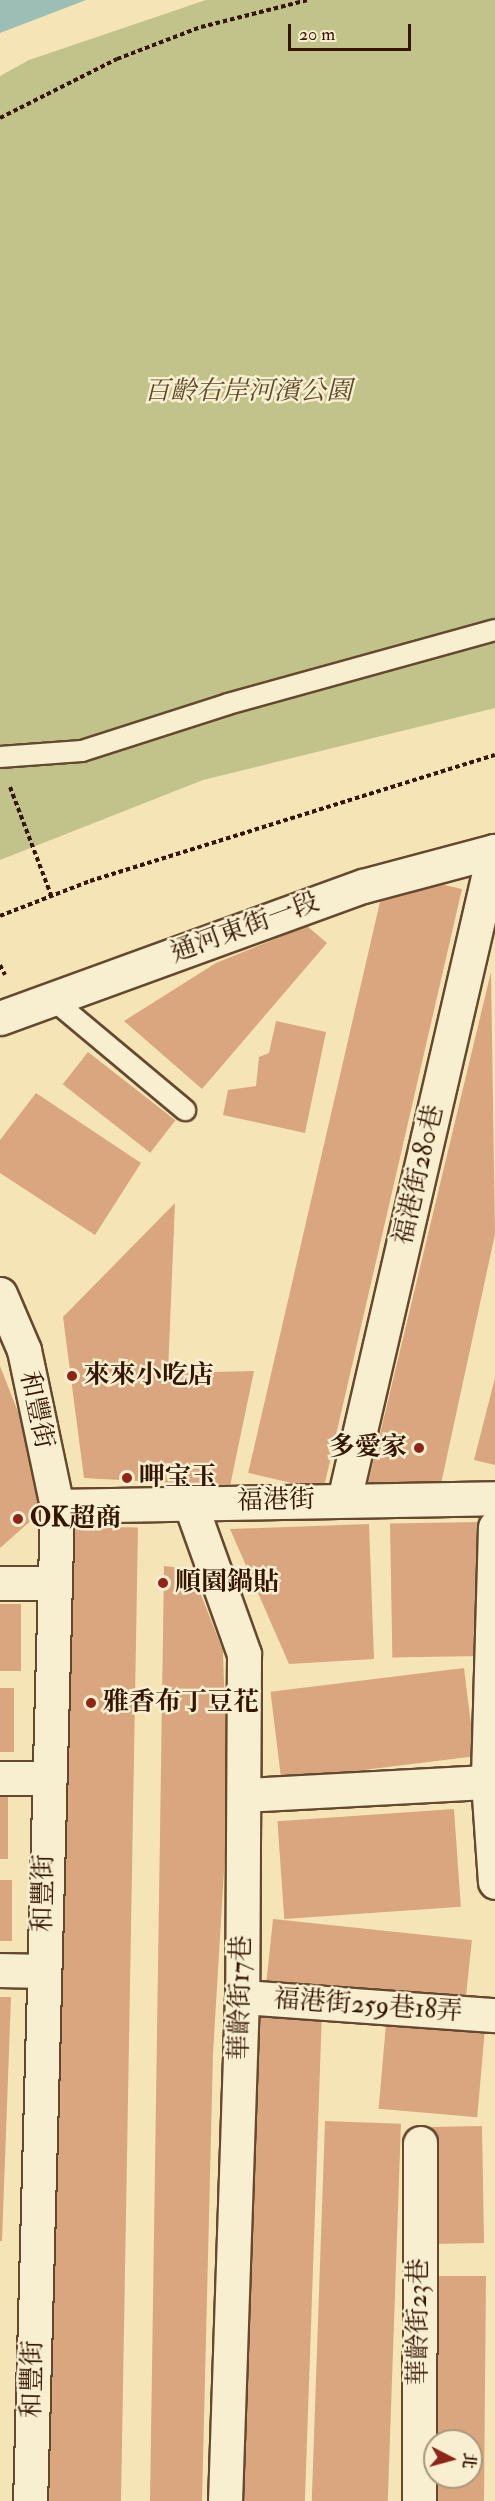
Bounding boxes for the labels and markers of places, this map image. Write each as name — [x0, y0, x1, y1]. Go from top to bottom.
place label: 來來小吃店 — [84, 1360, 214, 1392]
marker: 來來小吃店 — [65, 1369, 79, 1383]
place label: 多愛家 — [329, 1432, 407, 1464]
marker: 多愛家 — [412, 1441, 426, 1455]
place label: 呷宝玉 — [139, 1462, 217, 1494]
marker: 呷宝玉 — [120, 1471, 134, 1485]
place label: OK超商 — [30, 1503, 121, 1535]
marker: OK超商 — [11, 1512, 25, 1526]
place label: 順園鍋貼 — [175, 1567, 279, 1599]
marker: 順園鍋貼 — [156, 1576, 170, 1590]
place label: 雅香布丁豆花 — [103, 1687, 259, 1719]
marker: 雅香布丁豆花 — [84, 1696, 98, 1710]

